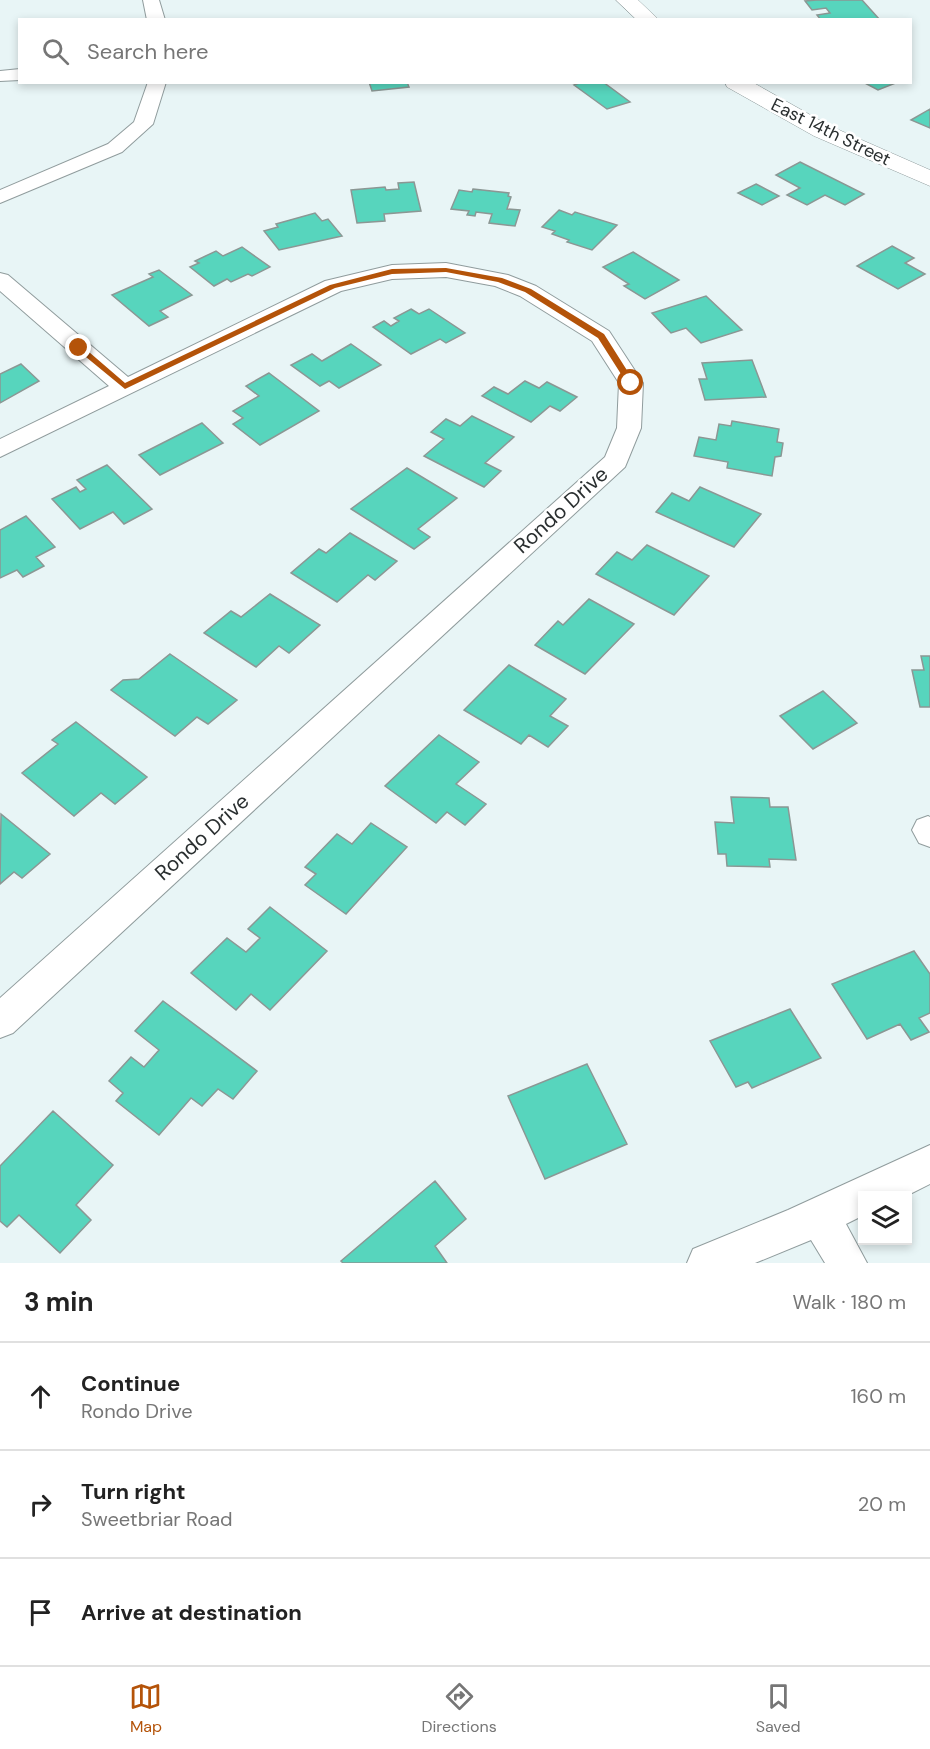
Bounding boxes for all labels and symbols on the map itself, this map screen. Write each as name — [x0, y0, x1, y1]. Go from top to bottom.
street label: East 14th Street — [767, 93, 895, 171]
route end — [65, 334, 91, 360]
route start — [617, 369, 643, 395]
street label: Rondo Drive — [508, 460, 614, 560]
street label: Rondo Drive — [149, 787, 255, 887]

